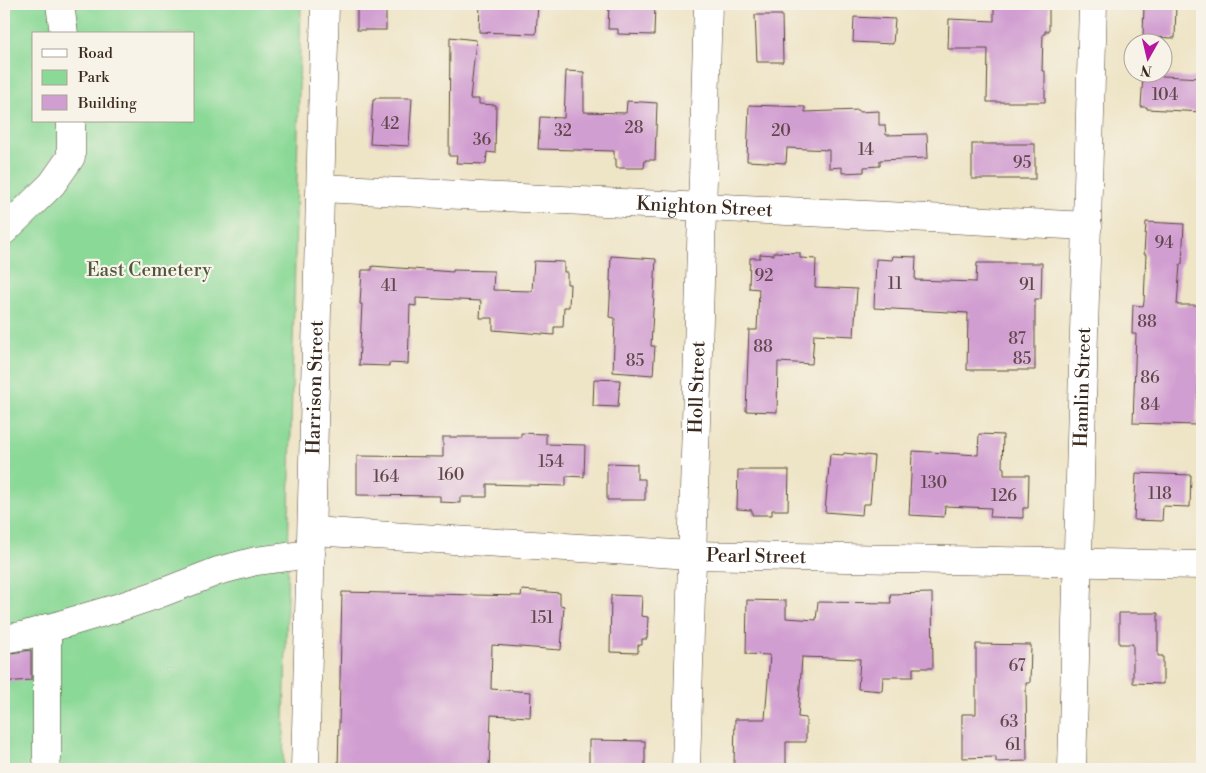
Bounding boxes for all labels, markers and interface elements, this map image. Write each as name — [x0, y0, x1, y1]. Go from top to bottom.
legend — [32, 32, 195, 122]
north arrow — [1124, 32, 1174, 82]
text: Road — [78, 44, 113, 63]
text: N — [1140, 60, 1153, 80]
text: Park — [78, 68, 110, 87]
house number: 104 — [1152, 85, 1179, 105]
text: Building — [77, 94, 137, 113]
house number: 42 — [381, 114, 399, 134]
house number: 28 — [625, 118, 644, 138]
house number: 32 — [554, 121, 572, 141]
house number: 20 — [771, 121, 791, 141]
house number: 36 — [473, 130, 492, 150]
house number: 14 — [858, 140, 874, 160]
house number: 95 — [1013, 153, 1031, 173]
street label: Knighton Street — [636, 192, 774, 222]
house number: 94 — [1154, 233, 1174, 253]
park label: East Cemetery — [86, 258, 212, 282]
house number: 92 — [755, 266, 773, 286]
house number: 11 — [888, 274, 902, 294]
house number: 91 — [1019, 275, 1035, 295]
house number: 41 — [381, 276, 397, 296]
house number: 88 — [1137, 312, 1157, 332]
street label: Harrison Street — [301, 319, 329, 455]
street label: Hamlin Street — [1069, 326, 1096, 448]
house number: 87 — [1008, 329, 1026, 349]
house number: 88 — [753, 337, 773, 357]
street label: Holl Street — [684, 340, 710, 434]
house number: 85 — [1013, 349, 1031, 369]
house number: 85 — [626, 351, 644, 371]
house number: 86 — [1140, 368, 1160, 388]
house number: 84 — [1140, 395, 1160, 415]
house number: 154 — [538, 452, 564, 472]
house number: 160 — [438, 465, 464, 485]
house number: 164 — [373, 467, 399, 487]
house number: 130 — [921, 473, 947, 493]
house number: 118 — [1148, 484, 1172, 504]
house number: 126 — [991, 486, 1017, 506]
street label: Pearl Street — [706, 543, 807, 569]
house number: 151 — [531, 608, 553, 628]
house number: 67 — [1009, 656, 1025, 676]
house number: 63 — [1000, 712, 1018, 732]
house number: 61 — [1005, 735, 1021, 755]

